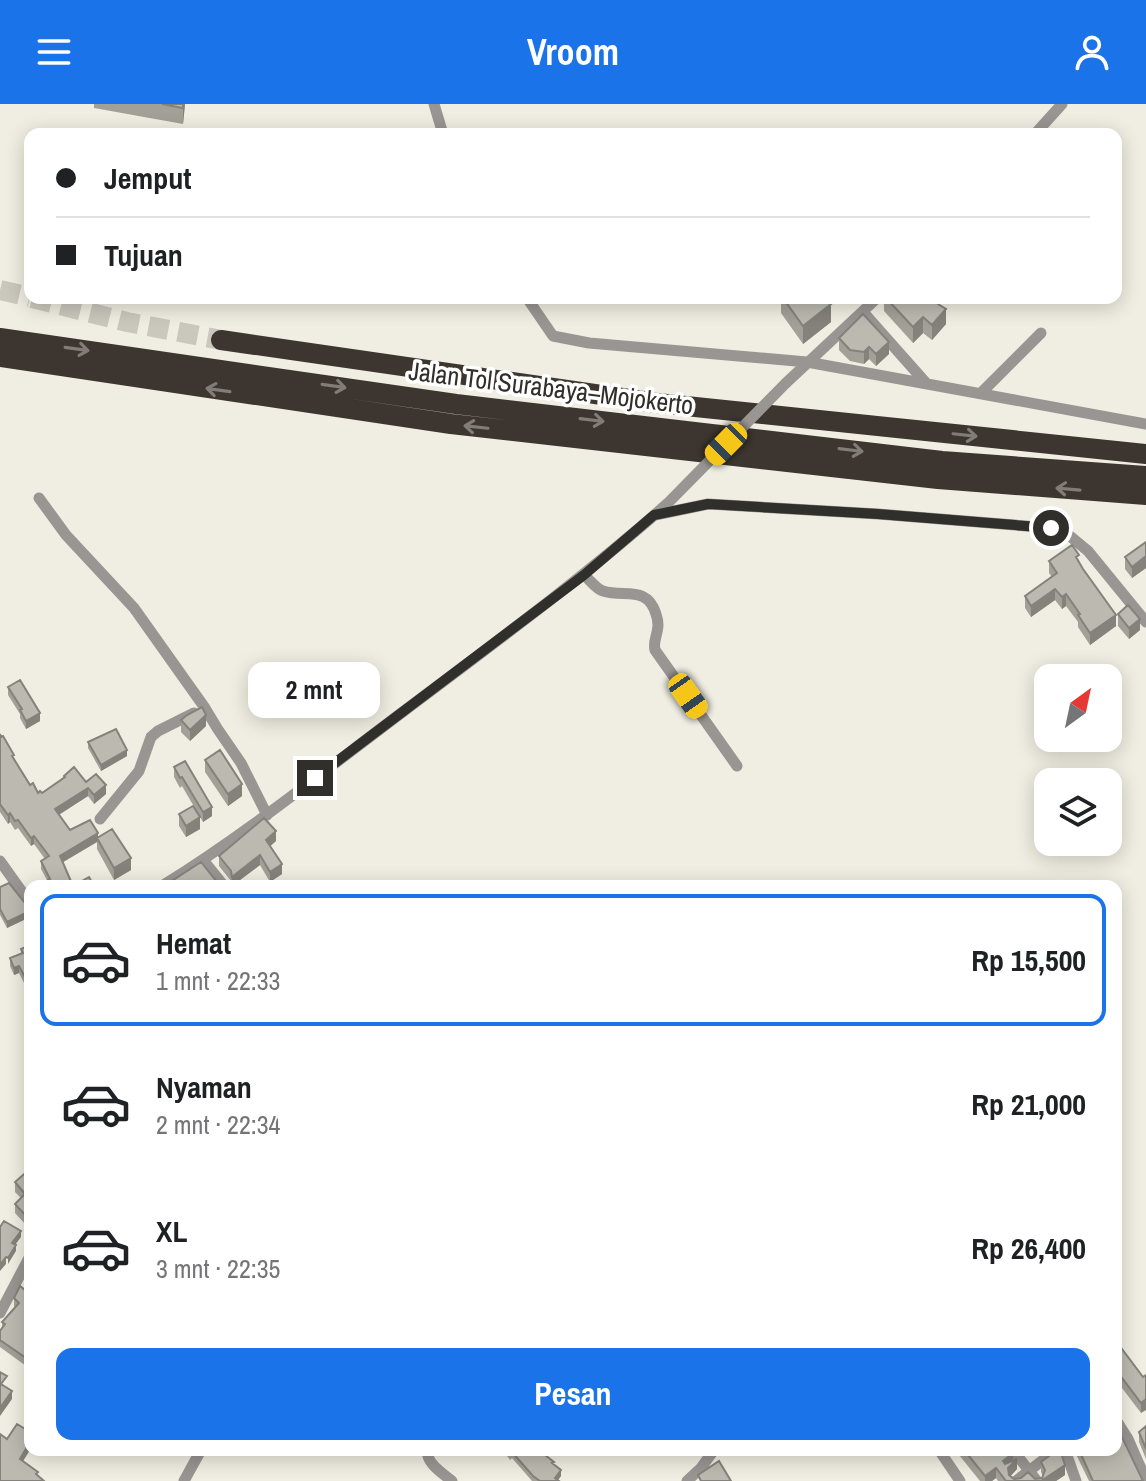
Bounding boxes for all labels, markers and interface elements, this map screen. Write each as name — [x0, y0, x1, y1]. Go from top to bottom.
text: Vroom — [527, 28, 619, 76]
icon: menu — [32, 30, 76, 74]
icon: person — [1070, 30, 1114, 74]
text: Jemput — [104, 158, 191, 198]
text: Tujuan — [104, 235, 183, 275]
one-way arrow — [64, 342, 89, 357]
street label: Jalan Tol Surabaya–Mojokerto — [407, 353, 695, 422]
one-way arrow — [321, 379, 347, 394]
one-way arrow — [206, 382, 231, 397]
one-way arrow — [578, 412, 605, 427]
one-way arrow — [463, 419, 489, 434]
car — [701, 419, 751, 469]
one-way arrow — [951, 427, 978, 442]
one-way arrow — [837, 443, 863, 458]
one-way arrow — [1055, 481, 1082, 496]
route start — [1033, 510, 1069, 546]
callout: 2 mnt — [249, 662, 381, 718]
north arrow — [1034, 664, 1122, 752]
map controls — [1034, 664, 1122, 856]
car — [664, 669, 712, 723]
text: 2 mnt — [286, 672, 342, 707]
route end — [297, 760, 333, 796]
button: layers — [1034, 768, 1122, 856]
text: Hemat — [156, 923, 231, 963]
icon: car — [60, 924, 132, 996]
text: Rp 15,500 — [971, 940, 1086, 980]
text: 1 mnt · 22:33 — [156, 963, 280, 998]
text: Nyaman — [156, 1067, 252, 1107]
icon: car — [60, 1068, 132, 1140]
text: Rp 21,000 — [971, 1084, 1086, 1124]
text: 2 mnt · 22:34 — [156, 1107, 280, 1142]
text: XL — [156, 1211, 187, 1251]
icon: car — [60, 1212, 132, 1284]
text: Rp 26,400 — [971, 1228, 1086, 1268]
text: 3 mnt · 22:35 — [156, 1251, 280, 1286]
button: Pesan — [56, 1348, 1090, 1440]

